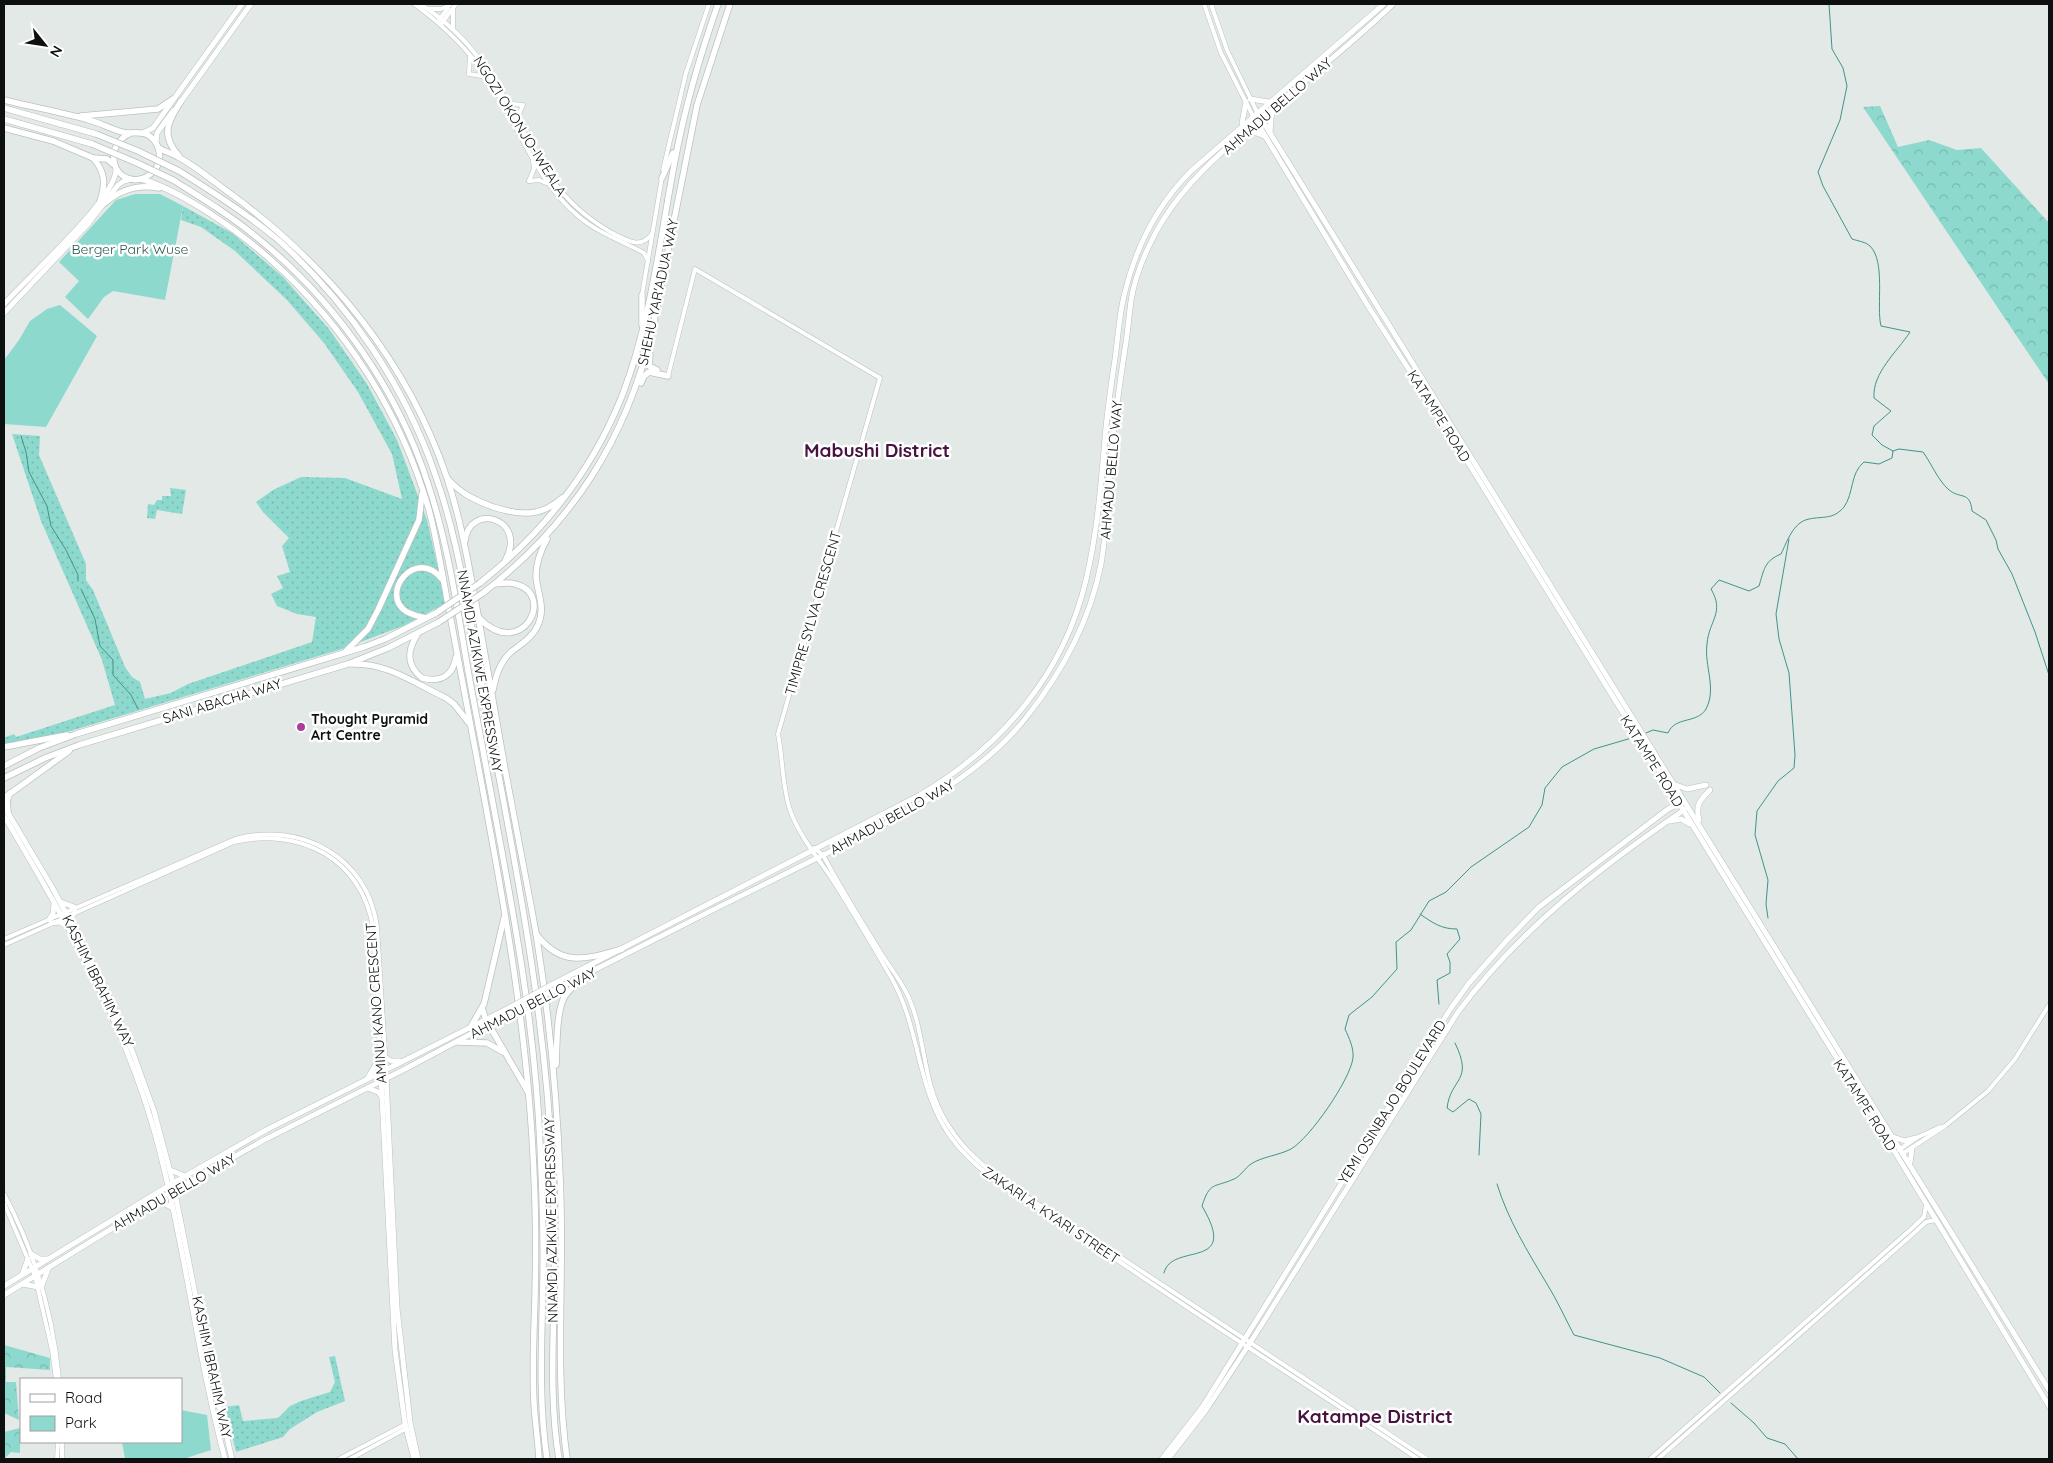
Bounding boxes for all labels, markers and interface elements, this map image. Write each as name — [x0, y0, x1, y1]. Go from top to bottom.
north arrow — [20, 20, 70, 70]
text: N — [46, 43, 67, 60]
street label: NGOZI OKONJO-IWEALA — [469, 52, 571, 200]
street label: AHMADU BELLO WAY — [1218, 53, 1336, 159]
street label: SHEHU YAR'ADUA WAY — [634, 217, 682, 367]
park label: Berger Park Wuse — [71, 240, 189, 258]
street label: KATAMPE ROAD — [1403, 367, 1475, 465]
street label: AHMADU BELLO WAY — [1096, 400, 1126, 540]
district label: Mabushi District — [804, 438, 950, 462]
street label: TIMIPRE SYLVA CRESCENT — [781, 529, 845, 697]
street label: NNAMDI AZIKIWE EXPRESSWAY — [453, 568, 507, 774]
street label: SANI ABACHA WAY — [160, 674, 284, 728]
place label: Thought Pyramid Art Centre — [311, 710, 428, 744]
street label: KATAMPE ROAD — [1616, 712, 1688, 810]
marker: Thought Pyramid Art Centre — [295, 721, 307, 733]
street label: AHMADU BELLO WAY — [827, 775, 958, 859]
street label: KASHIM IBRAHIM WAY — [58, 912, 138, 1050]
street label: AMINU KANO CRESCENT — [361, 922, 391, 1084]
street label: AHMADU BELLO WAY — [467, 963, 599, 1043]
street label: YEMI OSINBAJO BOULEVARD — [1334, 1017, 1450, 1187]
street label: KATAMPE ROAD — [1829, 1056, 1901, 1154]
street label: NNAMDI AZIKIWE EXPRESSWAY — [540, 1117, 562, 1323]
street label: AHMADU BELLO WAY — [109, 1149, 239, 1235]
street label: ZAKARI A. KYARI STREET — [979, 1162, 1123, 1268]
street label: KASHIM IBRAHIM WAY — [188, 1294, 236, 1440]
legend — [20, 1378, 182, 1443]
text: Road — [65, 1388, 102, 1407]
district label: Katampe District — [1297, 1404, 1453, 1428]
text: Park — [65, 1413, 97, 1432]

